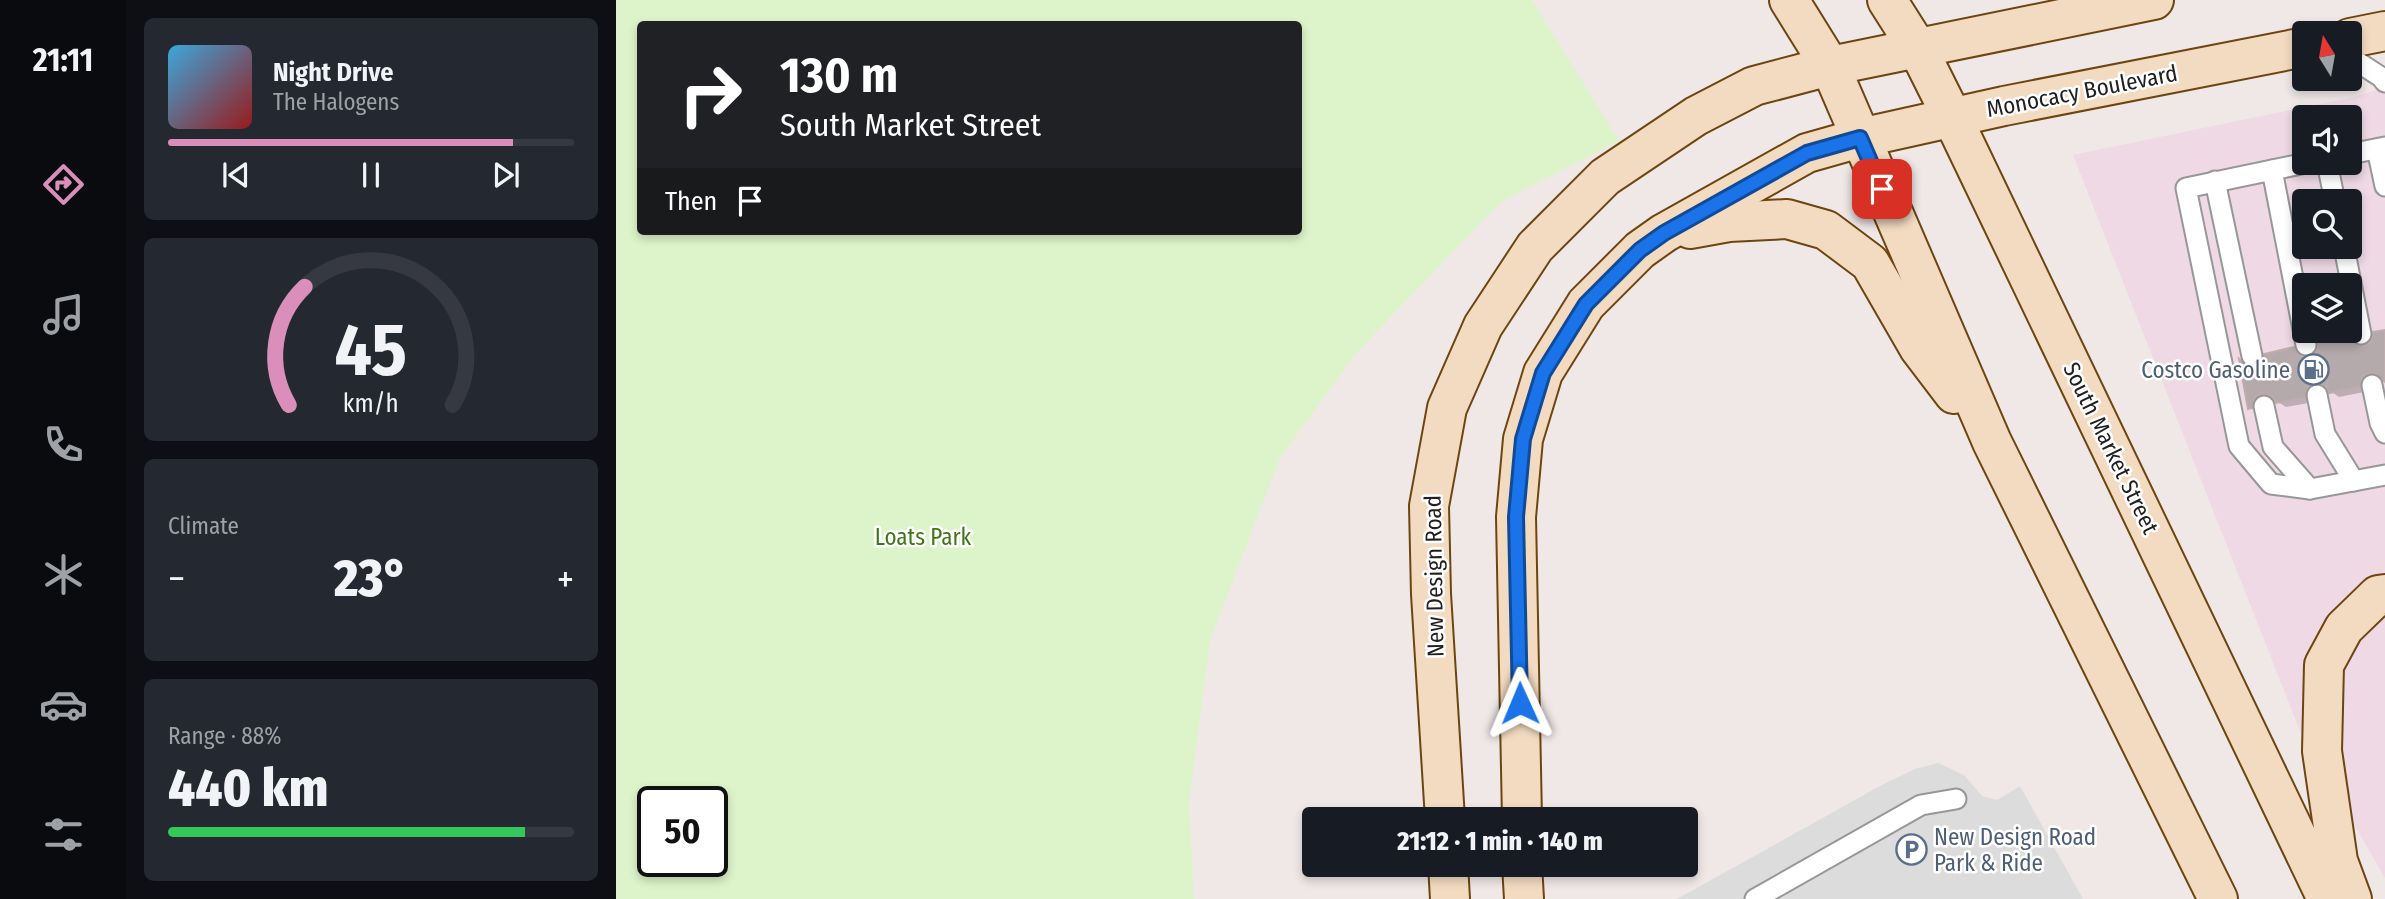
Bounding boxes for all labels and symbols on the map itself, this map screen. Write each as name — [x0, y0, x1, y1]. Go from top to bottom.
north arrow — [2292, 21, 2362, 91]
street label: Monocacy Boulevard — [1984, 59, 2180, 123]
pin — [1852, 159, 1912, 219]
fuel station icon: Costco Gasoline — [2296, 353, 2330, 387]
place label: Costco Gasoline — [2141, 356, 2290, 384]
street label: South Market Street — [2057, 358, 2165, 539]
street label: New Design Road — [1419, 495, 1449, 657]
park label: Loats Park — [875, 523, 971, 551]
position arrow — [1483, 666, 1557, 740]
speed limit sign: 50 — [637, 786, 728, 877]
place label: New Design Road Park & Ride — [1934, 823, 2096, 877]
parking icon: New Design Road Park & Ride — [1894, 833, 1928, 867]

